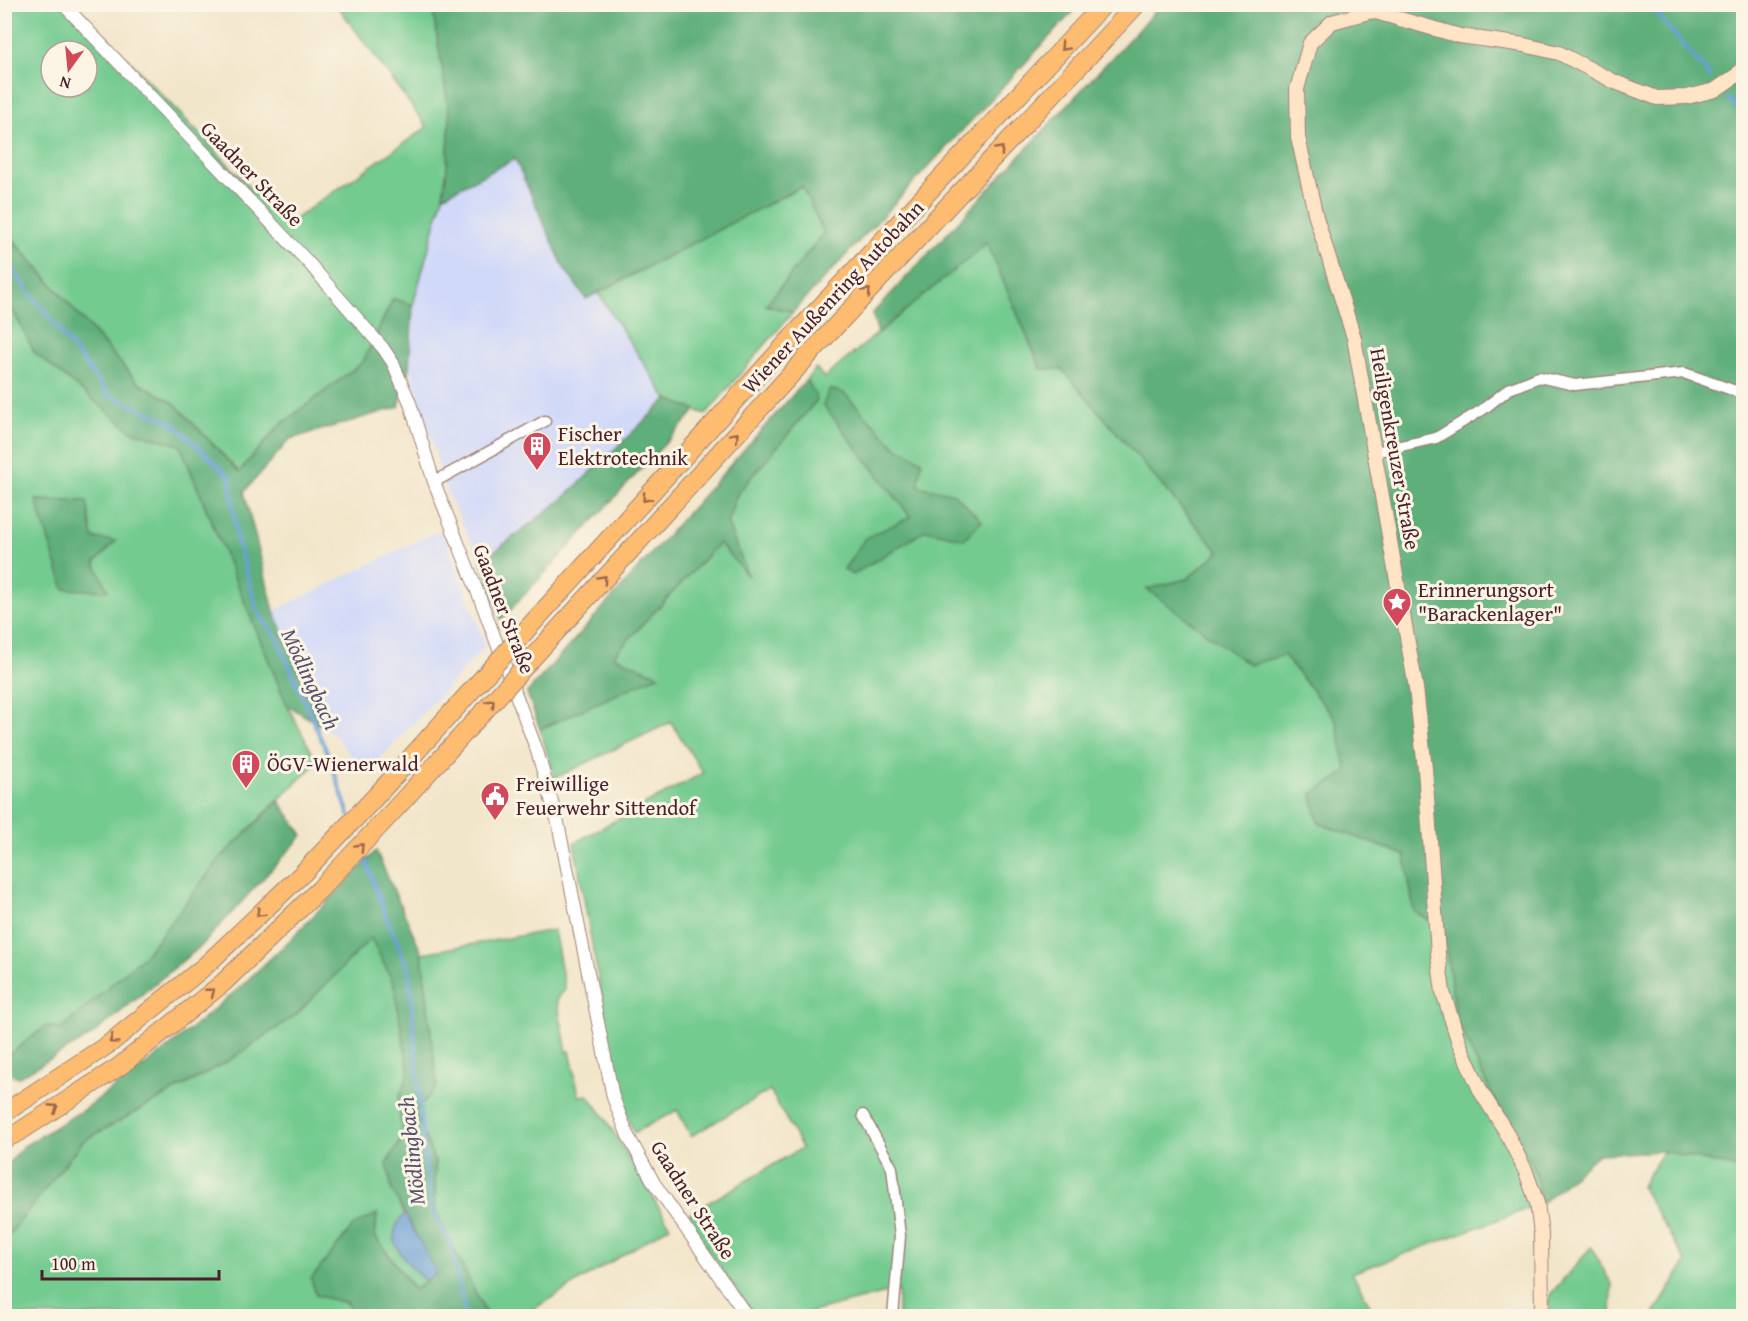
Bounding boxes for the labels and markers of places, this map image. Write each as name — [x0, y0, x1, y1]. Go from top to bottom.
place label: Fischer Elektrotechnik — [558, 418, 688, 473]
building icon: Fischer Elektrotechnik — [521, 430, 553, 472]
place label: Erinnerungsort "Barackenlager" — [1418, 574, 1562, 629]
place icon: Erinnerungsort "Barackenlager" — [1381, 586, 1413, 628]
building icon: ÖGV-Wienerwald — [230, 748, 262, 790]
place label: ÖGV-Wienerwald — [267, 748, 419, 779]
place label: Freiwillige Feuerwehr Sittendof — [516, 768, 698, 823]
public building icon: Freiwillige Feuerwehr Sittendof — [479, 780, 511, 822]

